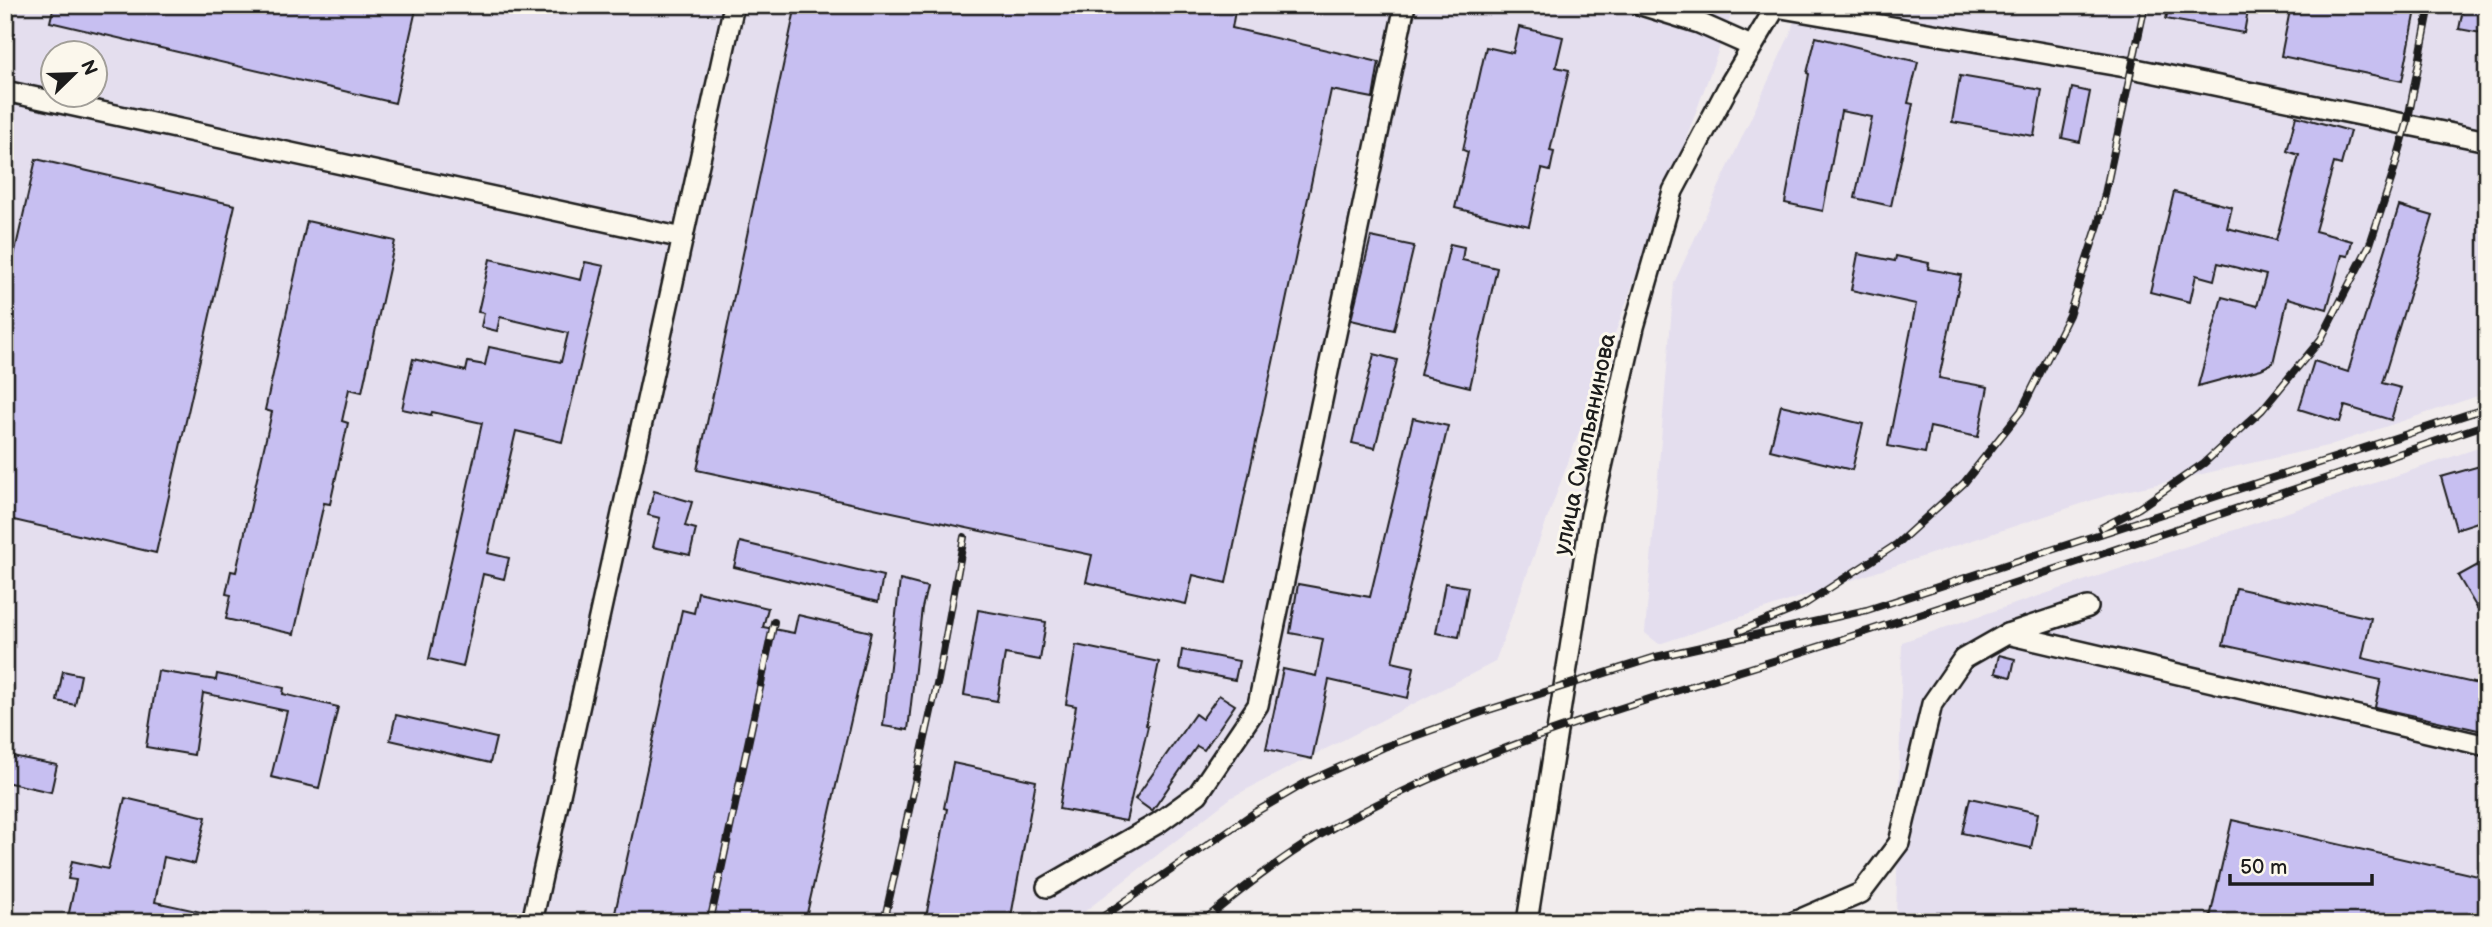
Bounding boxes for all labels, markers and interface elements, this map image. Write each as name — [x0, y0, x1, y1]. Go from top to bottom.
north arrow — [38, 38, 108, 108]
text: N — [75, 57, 102, 79]
street label: улица Смольянинова — [1548, 330, 1622, 558]
scale bar — [2230, 843, 2371, 887]
text: 50 m — [2240, 855, 2287, 880]

